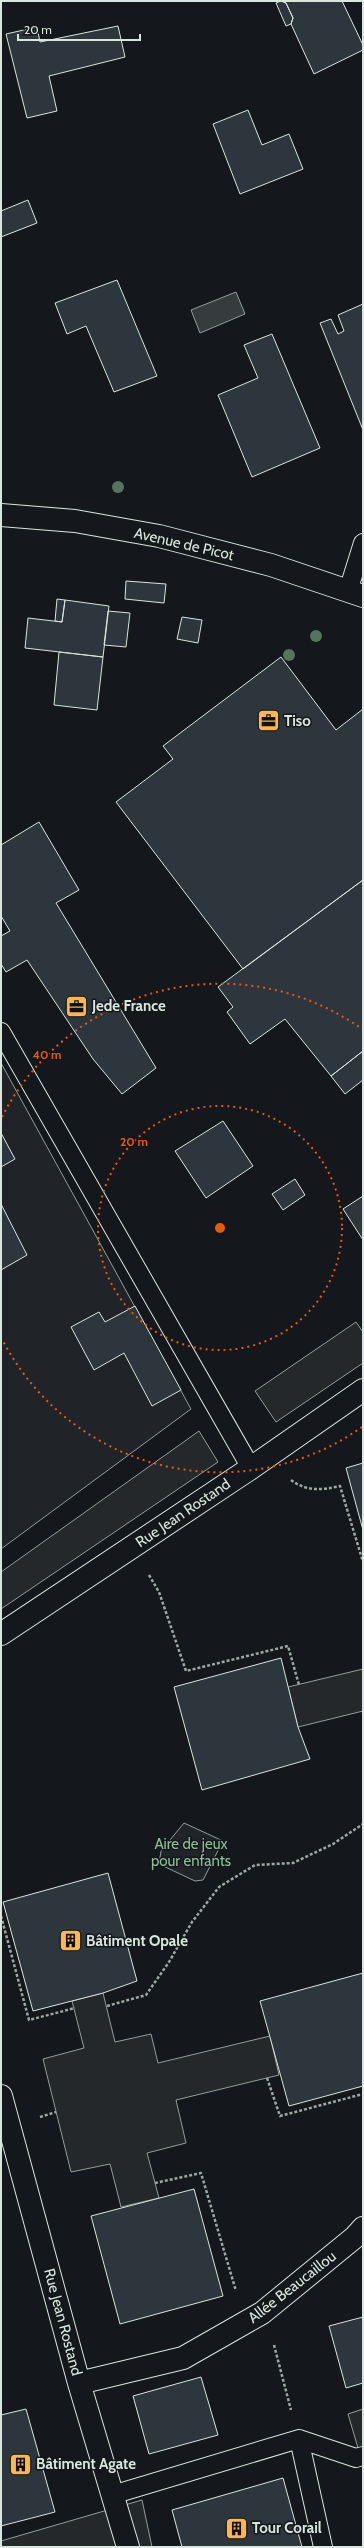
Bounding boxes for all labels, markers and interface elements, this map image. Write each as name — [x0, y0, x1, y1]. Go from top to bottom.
scale bar — [18, 16, 140, 42]
text: 20 m — [24, 22, 52, 37]
street label: Avenue de Picot — [132, 524, 236, 564]
office icon: Tiso — [256, 708, 282, 734]
place label: Tiso — [284, 712, 311, 730]
office icon: Jede France — [64, 993, 90, 1019]
place label: Jede France — [91, 997, 166, 1015]
text: 40 m — [32, 1047, 62, 1062]
text: 20 m — [120, 1134, 148, 1149]
centre of rings — [213, 1221, 227, 1235]
street label: Rue Jean Rostand — [132, 1475, 234, 1551]
park label: Aire de jeux pour enfants — [151, 1835, 231, 1870]
building icon: Bâtiment Opale — [57, 1928, 83, 1954]
place label: Bâtiment Opale — [86, 1932, 188, 1950]
street label: Allée Beaucaillou — [244, 2247, 340, 2327]
street label: Rue Jean Rostand — [40, 2266, 86, 2378]
building icon: Bâtiment Agate — [8, 2451, 34, 2477]
place label: Bâtiment Agate — [36, 2455, 136, 2473]
building icon: Tour Corail — [224, 2515, 250, 2541]
place label: Tour Corail — [252, 2519, 322, 2537]

